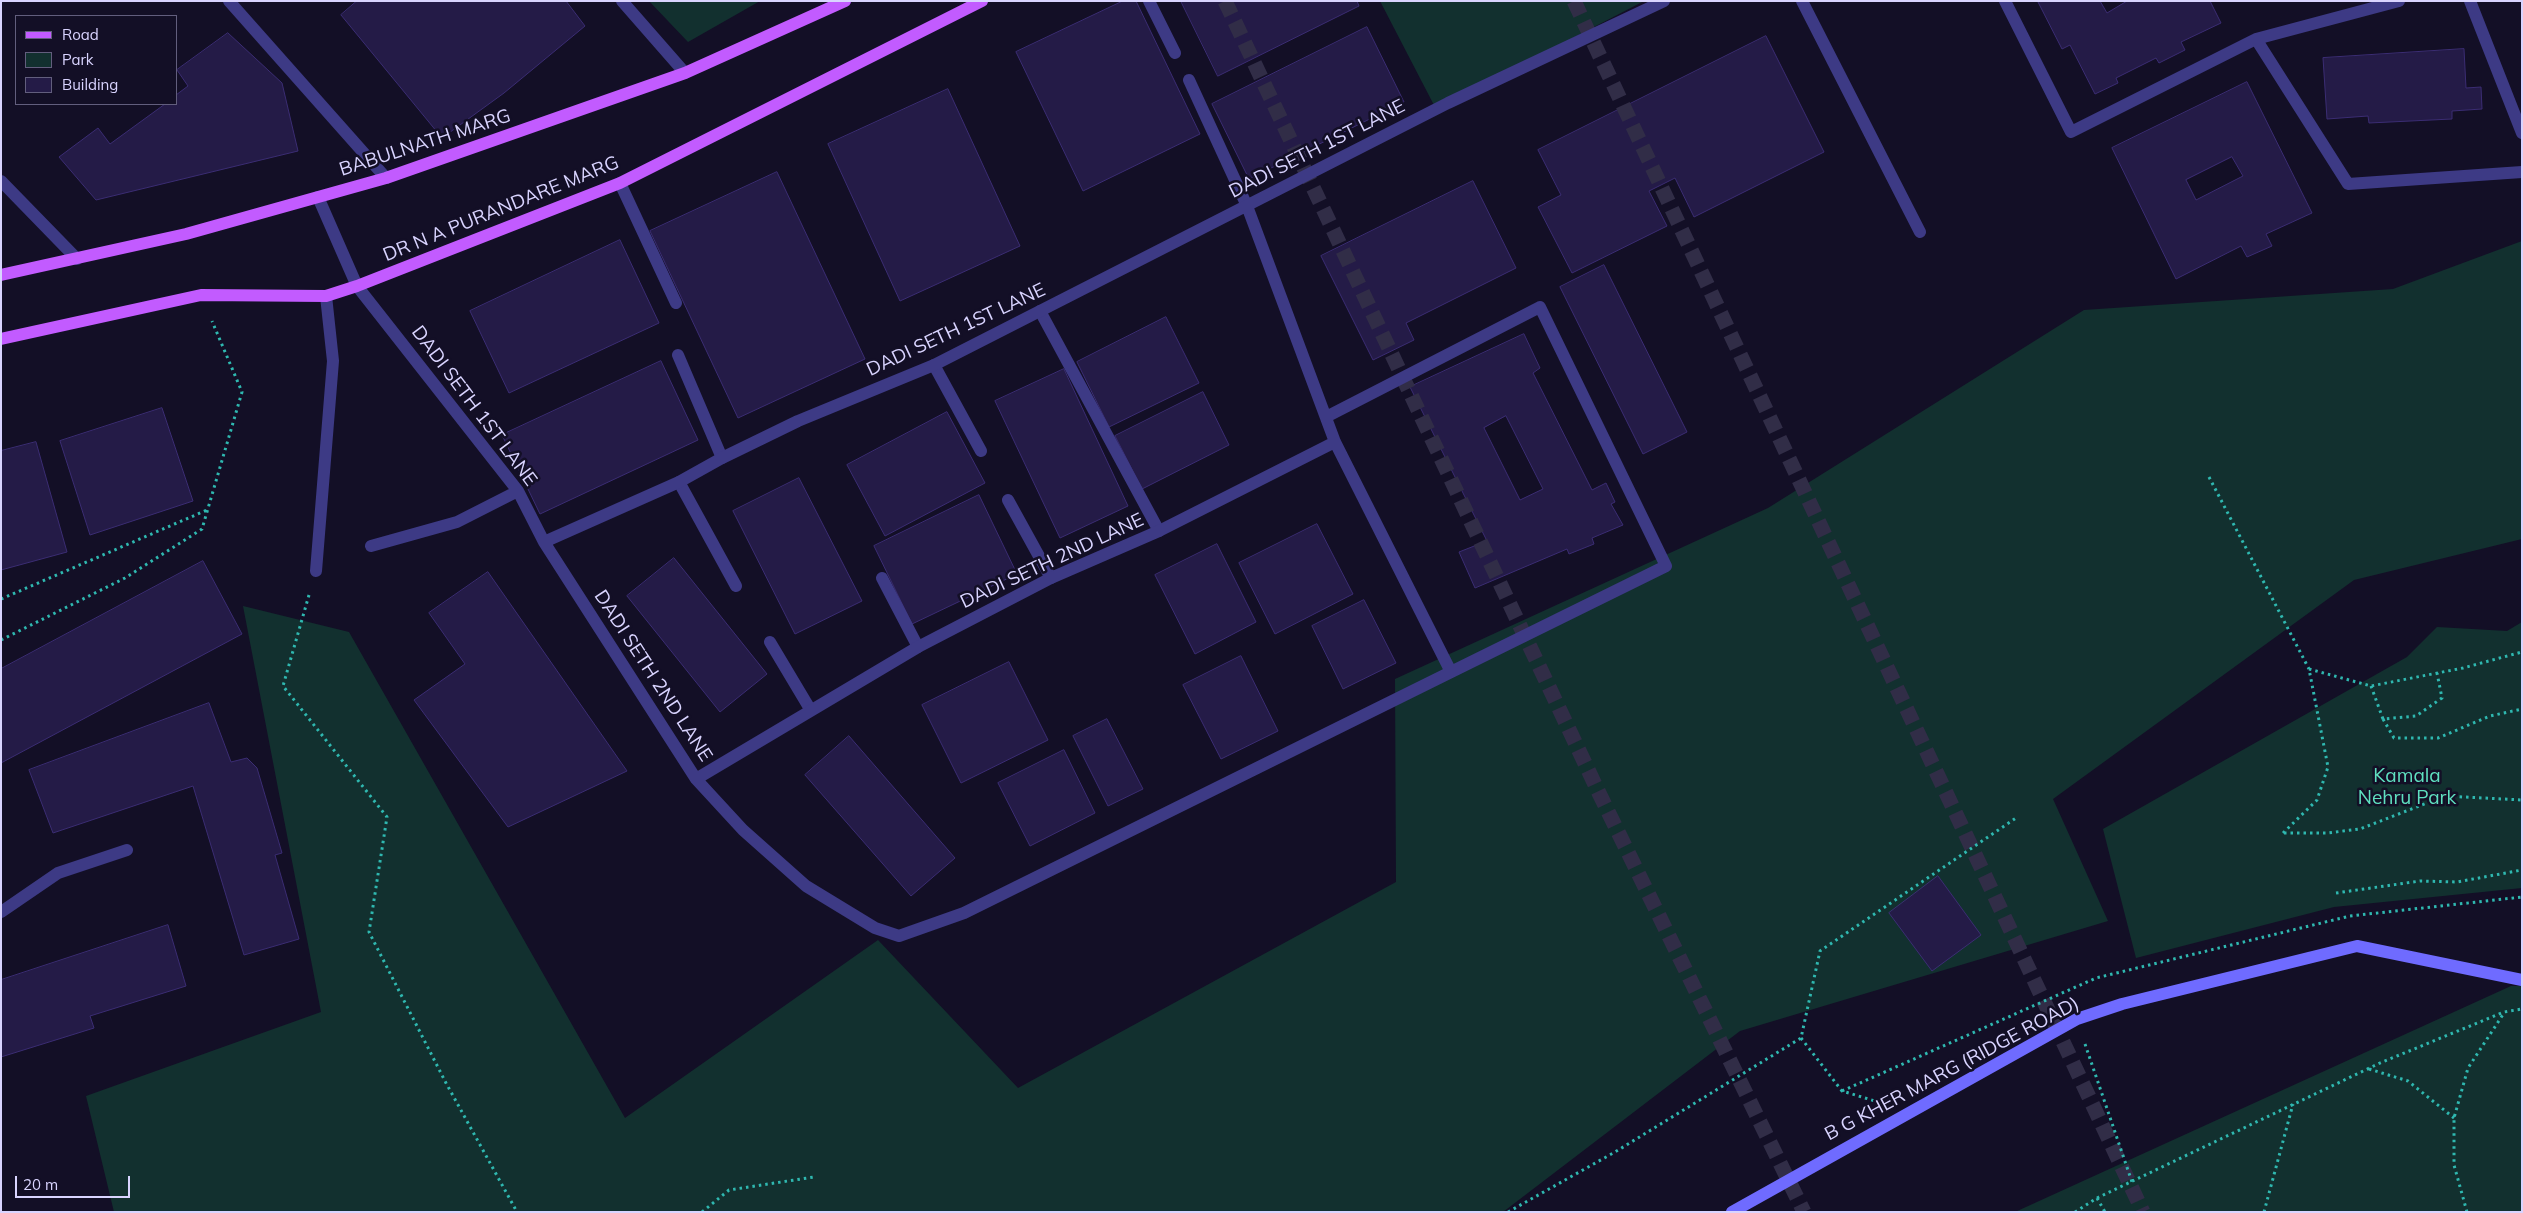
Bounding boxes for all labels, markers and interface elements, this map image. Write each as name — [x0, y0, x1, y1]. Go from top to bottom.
legend — [15, 15, 178, 105]
text: Road — [62, 25, 99, 44]
text: Park — [62, 50, 94, 69]
text: Building — [62, 75, 118, 94]
street label: DADI SETH 1ST LANE — [1225, 95, 1409, 203]
street label: BABULNATH MARG — [336, 105, 514, 181]
street label: DR N A PURANDARE MARG — [380, 151, 622, 267]
street label: DADI SETH 1ST LANE — [863, 279, 1049, 381]
street label: DADI SETH 1ST LANE — [406, 321, 542, 491]
street label: DADI SETH 2ND LANE — [957, 508, 1147, 614]
street label: DADI SETH 2ND LANE — [589, 586, 717, 766]
park label: Kamala Nehru Park — [2358, 765, 2456, 809]
street label: B G KHER MARG (RIDGE ROAD) — [1821, 992, 2083, 1146]
scale bar — [18, 1166, 132, 1198]
text: 20 m — [23, 1175, 58, 1194]

